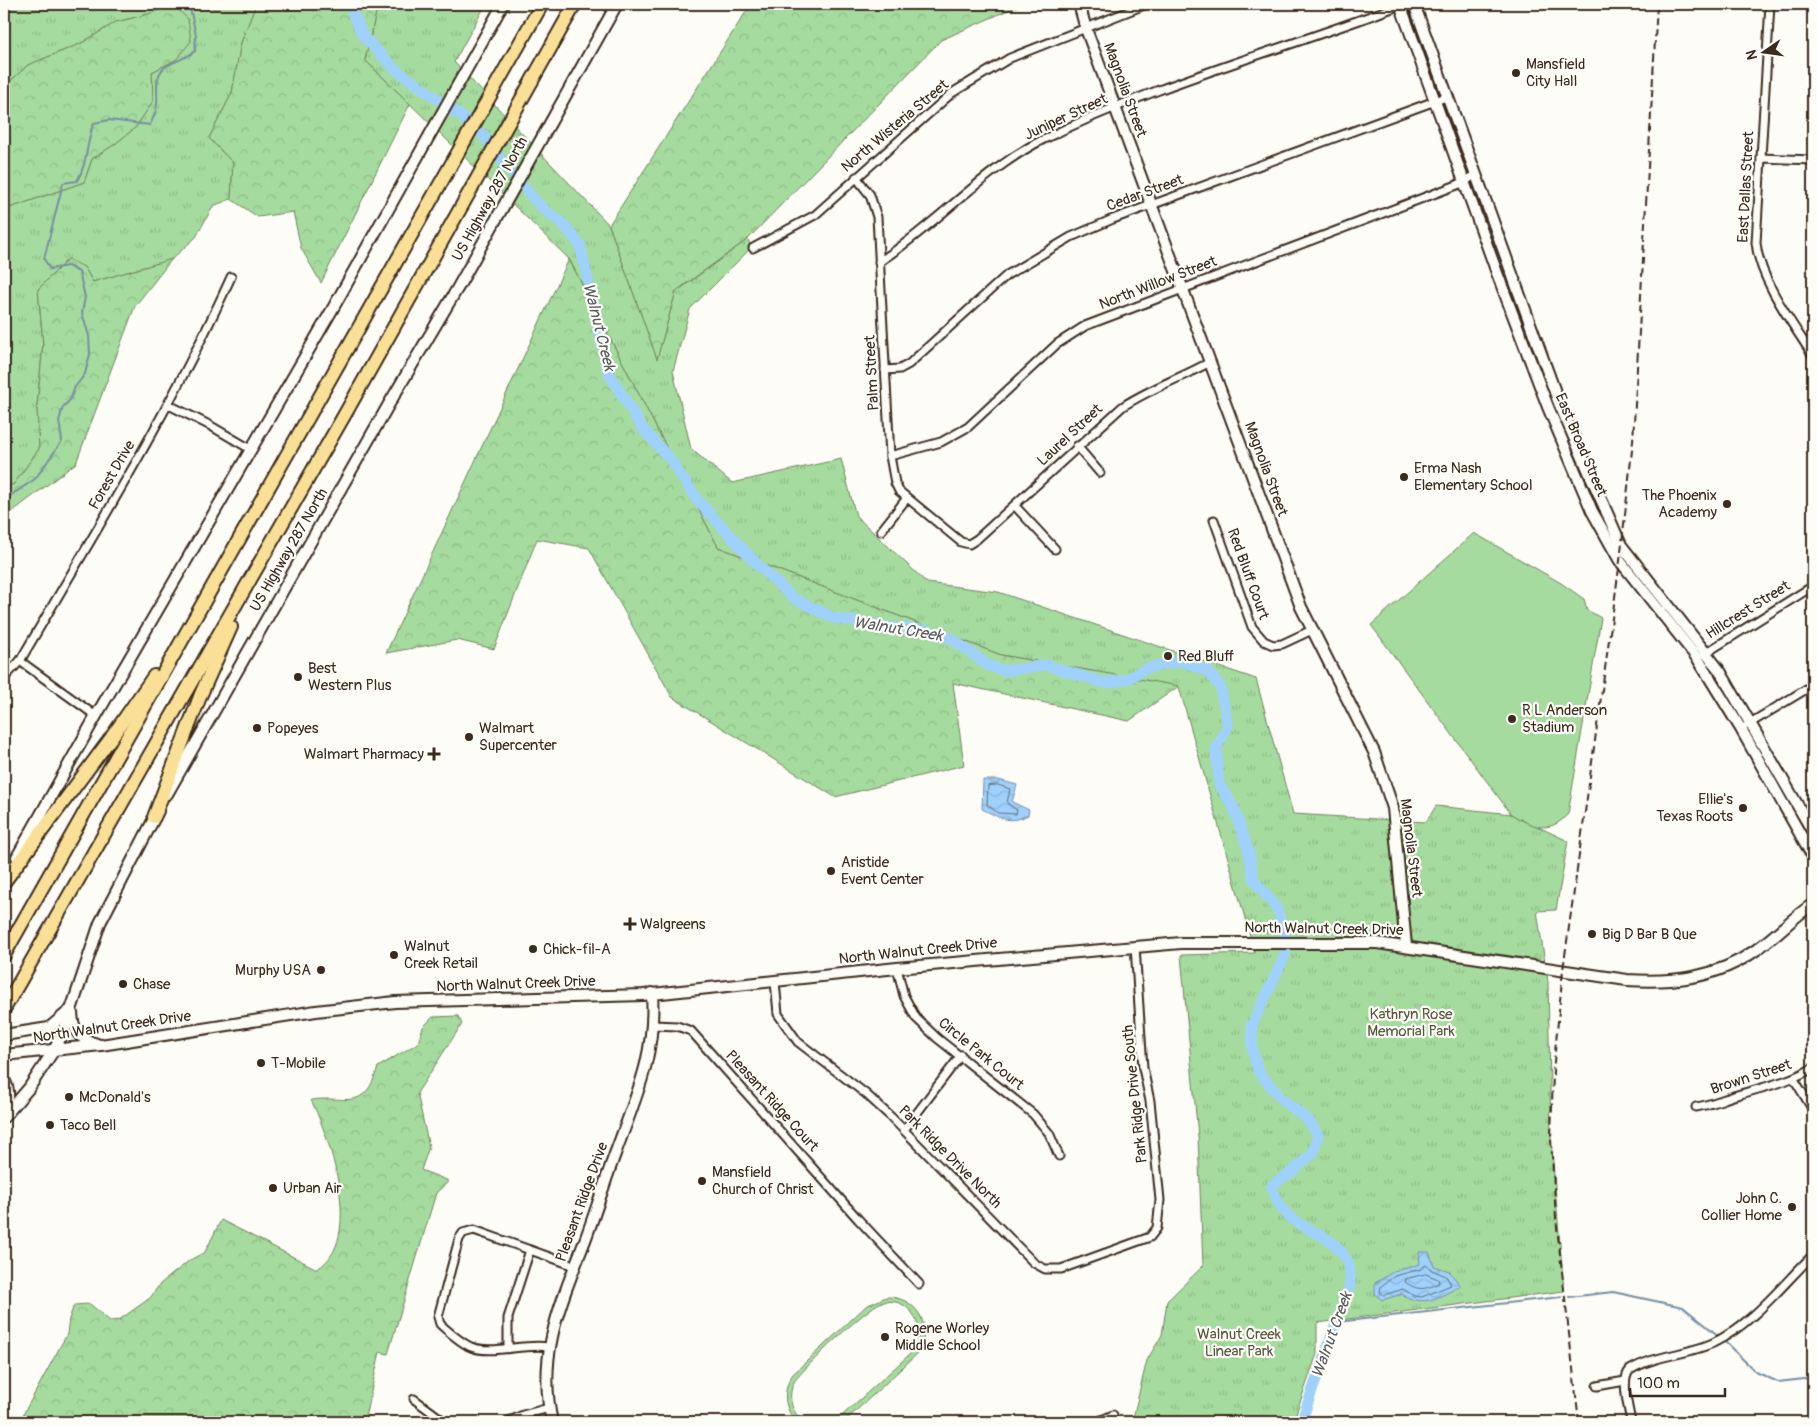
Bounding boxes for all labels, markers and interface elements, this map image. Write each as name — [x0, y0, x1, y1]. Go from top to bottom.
north arrow — [1740, 28, 1790, 78]
street label: Magnolia Street — [1099, 40, 1151, 141]
text: N — [1742, 48, 1761, 61]
place label: Mansfield City Hall — [1526, 55, 1585, 91]
marker: Mansfield City Hall — [1510, 67, 1522, 79]
street label: North Wisteria Street — [837, 75, 953, 176]
street label: Juniper Street — [1021, 89, 1112, 145]
street label: East Dallas Street — [1734, 130, 1758, 243]
street label: US Highway 287 North — [448, 133, 532, 265]
street label: Cedar Street — [1104, 170, 1187, 216]
street label: North Willow Street — [1096, 251, 1220, 314]
water label: Walnut Creek — [578, 281, 620, 374]
street label: Palm Street — [860, 334, 883, 411]
street label: East Broad Street — [1551, 390, 1612, 501]
street label: Laurel Street — [1033, 399, 1107, 470]
street label: Magnolia Street — [1240, 419, 1292, 520]
street label: Forest Drive — [85, 436, 140, 513]
place label: Erma Nash Elementary School — [1414, 459, 1533, 495]
marker: Erma Nash Elementary School — [1398, 471, 1410, 483]
street label: US Highway 287 North — [246, 485, 332, 615]
place label: The Phoenix Academy — [1642, 486, 1718, 522]
marker: The Phoenix Academy — [1721, 498, 1733, 510]
street label: Red Bluff Court — [1223, 526, 1274, 623]
street label: Hillcrest Street — [1702, 576, 1795, 644]
water label: Walnut Creek — [852, 612, 945, 646]
place label: Red Bluff — [1178, 647, 1234, 666]
marker: Red Bluff — [1162, 650, 1174, 662]
place label: Best Western Plus — [308, 659, 392, 695]
marker: Best Western Plus — [292, 671, 304, 683]
place label: R L Anderson Stadium — [1522, 701, 1607, 737]
marker: R L Anderson Stadium — [1506, 713, 1518, 725]
place label: Popeyes — [267, 719, 319, 738]
place label: Walmart Supercenter — [479, 719, 558, 755]
marker: Popeyes — [251, 722, 263, 734]
marker: Walmart Supercenter — [463, 731, 475, 743]
place label: Walmart Pharmacy — [304, 745, 425, 764]
marker: Walmart Pharmacy — [428, 748, 440, 760]
place label: Ellie's Texas Roots — [1656, 790, 1733, 826]
street label: Magnolia Street — [1396, 798, 1427, 899]
marker: Ellie's Texas Roots — [1737, 802, 1749, 814]
place label: Aristide Event Center — [841, 853, 924, 889]
marker: Aristide Event Center — [825, 865, 837, 877]
place label: Walgreens — [640, 915, 706, 934]
marker: Walgreens — [624, 918, 636, 930]
street label: North Walnut Creek Drive — [1244, 918, 1404, 940]
place label: Big D Bar B Que — [1602, 925, 1697, 944]
marker: Big D Bar B Que — [1586, 928, 1598, 940]
street label: North Walnut Creek Drive — [838, 933, 999, 969]
place label: Walnut Creek Retail — [404, 937, 478, 973]
place label: Chick-fil-A — [543, 940, 611, 959]
marker: Chick-fil-A — [527, 943, 539, 955]
marker: Walnut Creek Retail — [388, 949, 400, 961]
place label: Murphy USA — [235, 961, 311, 980]
marker: Murphy USA — [315, 964, 327, 976]
street label: North Walnut Creek Drive — [436, 972, 596, 996]
place label: Chase — [133, 975, 171, 994]
marker: Chase — [117, 978, 129, 990]
park label: Kathryn Rose Memorial Park — [1367, 1005, 1455, 1041]
street label: North Walnut Creek Drive — [32, 1006, 193, 1047]
street label: Circle Park Court — [934, 1014, 1028, 1095]
street label: Park Ridge Drive South — [1118, 1024, 1152, 1164]
street label: Pleasant Ridge Court — [721, 1046, 823, 1156]
place label: T-Mobile — [271, 1054, 326, 1073]
street label: Brown Street — [1708, 1055, 1795, 1099]
marker: T-Mobile — [255, 1057, 267, 1069]
place label: McDonald's — [79, 1088, 151, 1107]
marker: McDonald's — [63, 1091, 75, 1103]
street label: Park Ridge Drive North — [894, 1101, 1006, 1213]
place label: Taco Bell — [60, 1116, 116, 1135]
marker: Taco Bell — [44, 1119, 56, 1131]
street label: Pleasant Ridge Drive — [552, 1139, 613, 1264]
place label: Mansfield Church of Christ — [712, 1163, 815, 1199]
marker: Mansfield Church of Christ — [696, 1175, 708, 1187]
place label: Urban Air — [283, 1179, 342, 1198]
marker: Urban Air — [267, 1182, 279, 1194]
place label: John C. Collier Home — [1701, 1189, 1783, 1225]
marker: John C. Collier Home — [1786, 1201, 1798, 1213]
water label: Walnut Creek — [1307, 1288, 1357, 1381]
place label: Rogene Worley Middle School — [895, 1319, 990, 1355]
park label: Walnut Creek Linear Park — [1197, 1325, 1282, 1361]
marker: Rogene Worley Middle School — [879, 1331, 891, 1343]
scale bar — [1630, 1366, 1724, 1398]
text: 100 m — [1637, 1374, 1680, 1393]

